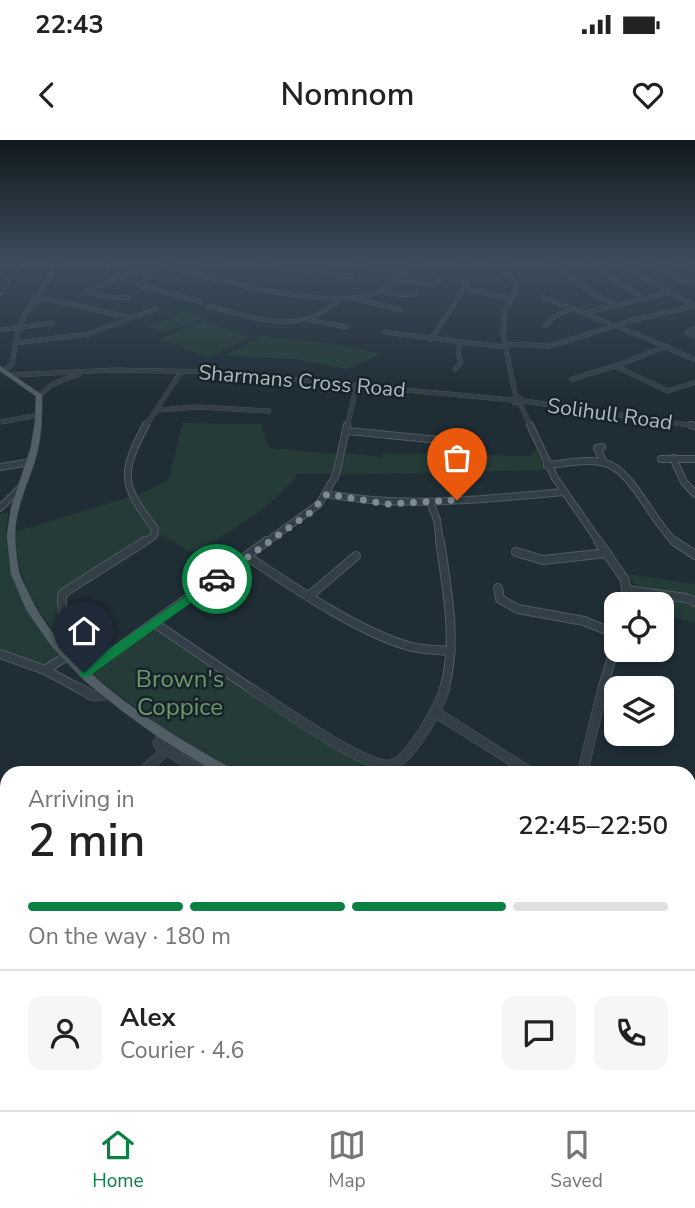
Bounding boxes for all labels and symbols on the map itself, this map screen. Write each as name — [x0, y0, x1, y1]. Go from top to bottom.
street label: Sharmans Cross Road — [197, 358, 407, 404]
street label: Solihull Road — [546, 391, 674, 437]
pin — [427, 428, 487, 500]
courier — [182, 544, 252, 614]
pin — [54, 601, 114, 673]
park label: Brown's Coppice — [136, 663, 224, 723]

